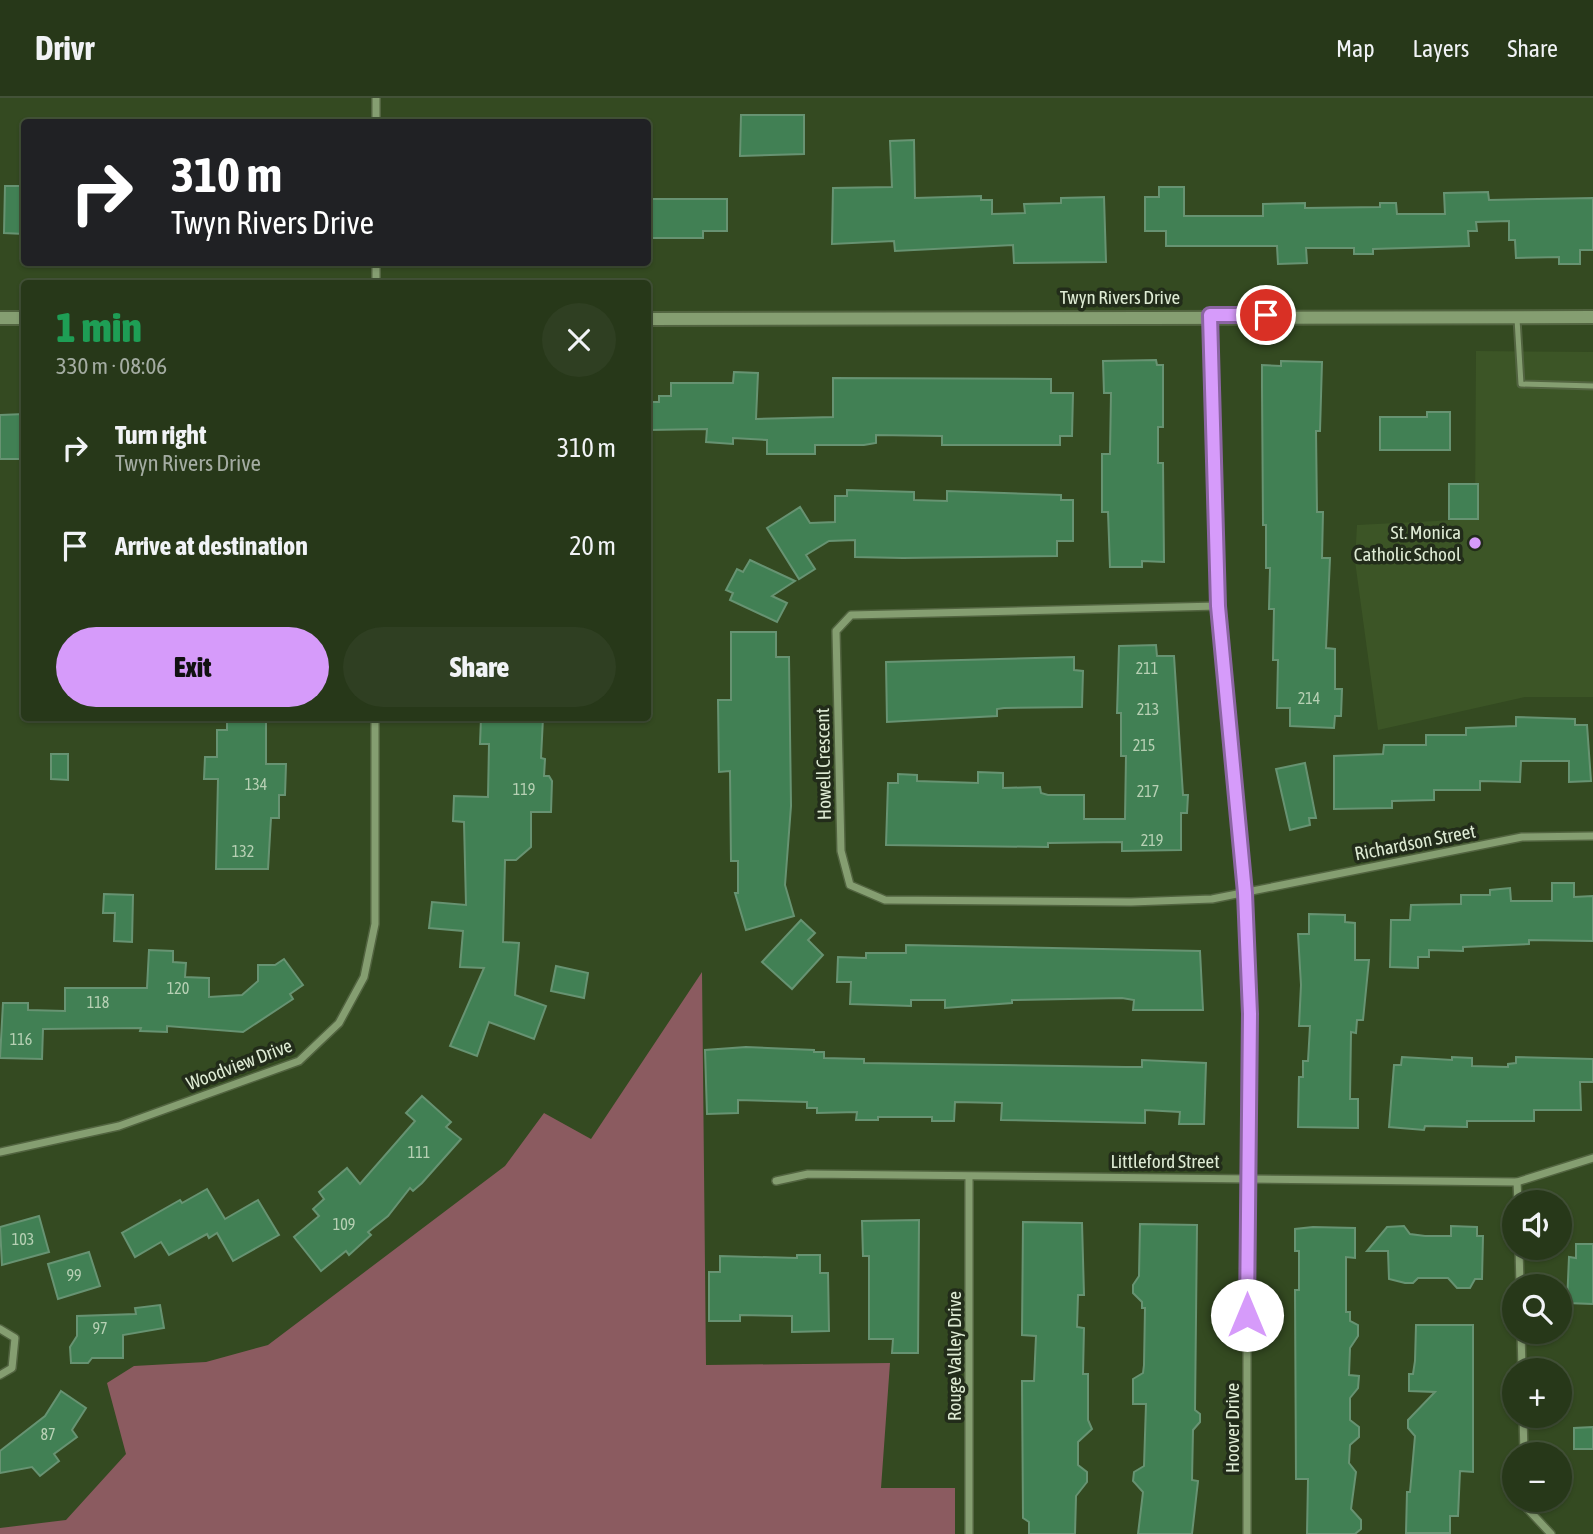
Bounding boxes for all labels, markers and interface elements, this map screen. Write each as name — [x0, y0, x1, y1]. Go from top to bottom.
text: Drivr — [35, 29, 94, 67]
text: Map — [1336, 35, 1375, 62]
text: Layers — [1413, 35, 1469, 62]
text: Share — [1507, 35, 1558, 62]
text: 310 m — [171, 146, 282, 202]
icon: right — [56, 147, 147, 238]
text: Twyn Rivers Drive — [171, 204, 374, 241]
pin — [1236, 285, 1296, 345]
street label: Twyn Rivers Drive — [1060, 286, 1180, 308]
icon: arrive — [1247, 296, 1285, 334]
text: 1 min — [56, 303, 142, 351]
button: close — [542, 303, 616, 377]
text: 330 m · 08:06 — [56, 353, 167, 379]
text: Turn right — [115, 420, 206, 450]
icon: right — [56, 429, 94, 467]
text: 310 m — [557, 433, 616, 463]
text: Twyn Rivers Drive — [115, 450, 261, 476]
place label: St. Monica Catholic School — [1354, 521, 1461, 565]
icon: arrive — [56, 527, 94, 565]
text: Arrive at destination — [115, 531, 308, 561]
text: 20 m — [569, 531, 616, 561]
marker: St. Monica Catholic School — [1467, 535, 1483, 551]
button: Exit — [56, 627, 329, 707]
button: Share — [343, 627, 616, 707]
house number: 211 — [1136, 659, 1158, 677]
house number: 214 — [1298, 689, 1320, 707]
house number: 213 — [1137, 700, 1159, 718]
street label: Howell Crescent — [811, 708, 835, 820]
house number: 215 — [1133, 736, 1155, 754]
house number: 134 — [245, 775, 267, 793]
house number: 119 — [513, 780, 535, 798]
house number: 217 — [1137, 782, 1159, 800]
street label: Richardson Street — [1353, 819, 1477, 865]
house number: 219 — [1141, 831, 1163, 849]
house number: 132 — [232, 842, 254, 860]
house number: 120 — [167, 979, 189, 997]
house number: 118 — [87, 993, 109, 1011]
house number: 116 — [10, 1030, 32, 1048]
street label: Woodview Drive — [183, 1034, 295, 1094]
house number: 111 — [408, 1143, 430, 1161]
street label: Littleford Street — [1110, 1150, 1220, 1172]
map controls — [1502, 1190, 1572, 1512]
button: sound — [1502, 1190, 1572, 1260]
house number: 109 — [333, 1215, 355, 1233]
house number: 103 — [12, 1230, 34, 1248]
house number: 99 — [66, 1266, 82, 1284]
button: search — [1502, 1274, 1572, 1344]
position arrow — [1210, 1278, 1284, 1352]
street label: Rouge Valley Drive — [943, 1291, 965, 1421]
house number: 97 — [92, 1319, 108, 1337]
button: + — [1502, 1358, 1572, 1428]
street label: Hoover Drive — [1221, 1383, 1243, 1473]
house number: 87 — [40, 1425, 56, 1443]
button: − — [1502, 1442, 1572, 1512]

